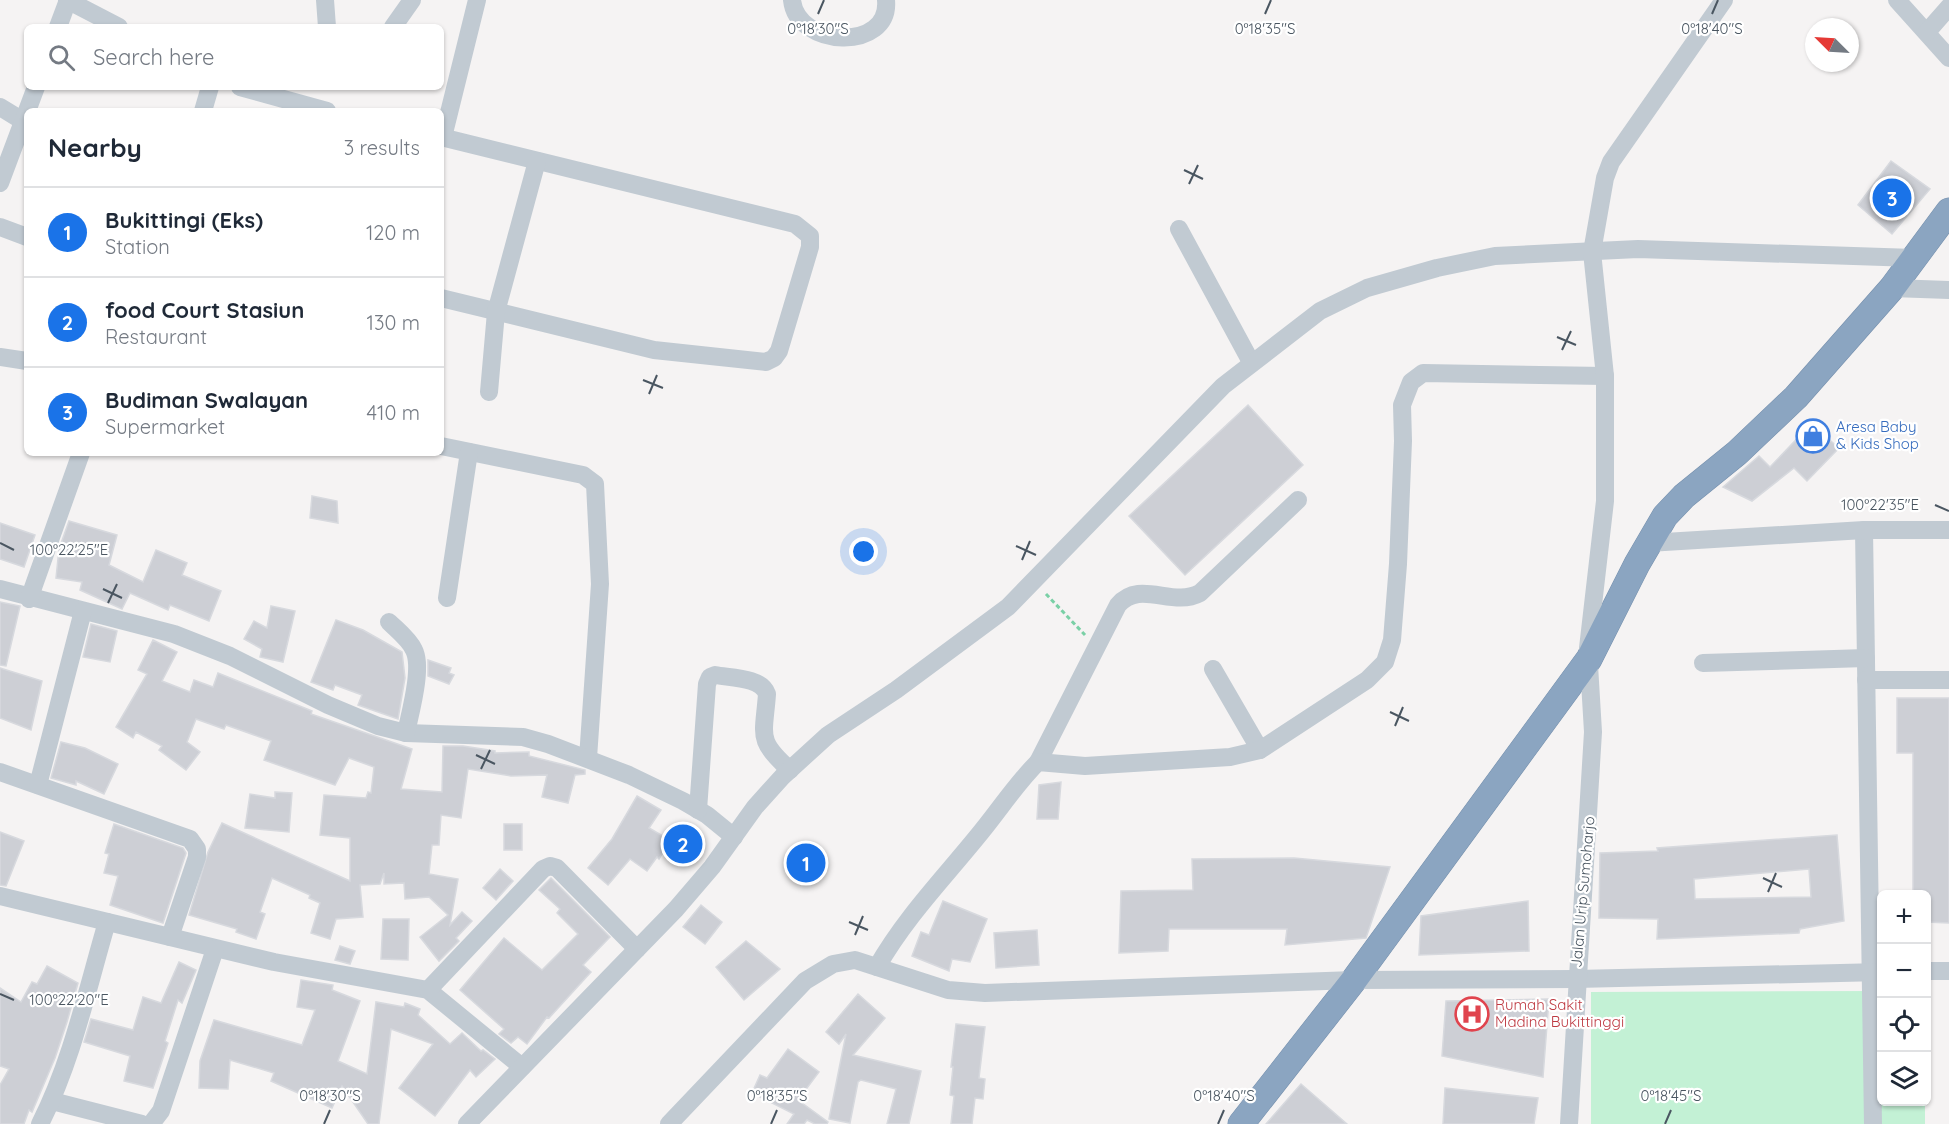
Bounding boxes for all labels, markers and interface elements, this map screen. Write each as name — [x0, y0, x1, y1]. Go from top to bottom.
north arrow — [1805, 18, 1859, 72]
text: 0°18'30"S — [787, 19, 849, 38]
text: 0°18'35"S — [1235, 19, 1295, 38]
text: 0°18'40"S — [1681, 19, 1743, 38]
search box — [24, 24, 444, 90]
icon: search — [45, 41, 78, 74]
text: Search here — [93, 43, 214, 71]
text: Nearby — [48, 131, 142, 164]
text: 3 results — [344, 135, 420, 160]
pin: 3 — [1872, 176, 1912, 220]
text: Bukittingi (Eks) — [105, 206, 263, 234]
text: 1 — [64, 220, 71, 245]
text: 120 m — [366, 220, 420, 245]
text: Station — [105, 234, 170, 259]
text: food Court Stasiun — [105, 296, 304, 324]
text: 2 — [62, 310, 73, 335]
text: 130 m — [367, 310, 420, 335]
text: Restaurant — [105, 324, 207, 349]
text: Budiman Swalayan — [105, 386, 308, 414]
text: 3 — [62, 400, 73, 425]
text: 410 m — [367, 400, 420, 425]
text: Supermarket — [105, 414, 225, 439]
place label: Aresa Baby & Kids Shop — [1836, 417, 1919, 453]
shop icon: Aresa Baby & Kids Shop — [1795, 418, 1831, 454]
text: 100°22'35"E — [1841, 495, 1919, 514]
your location — [849, 537, 878, 566]
text: 100°22'25"E — [30, 540, 108, 559]
street label: Jalan Urip Sumoharjo — [1566, 815, 1599, 968]
pin: 2 — [664, 822, 702, 866]
pin: 1 — [786, 840, 826, 886]
map controls — [1877, 890, 1931, 1106]
button: + — [1877, 890, 1931, 944]
button: − — [1877, 944, 1931, 998]
text: 100°22'20"E — [29, 990, 109, 1009]
place label: Rumah Sakit Madina Bukittinggi — [1495, 995, 1624, 1031]
hospital icon: Rumah Sakit Madina Bukittinggi — [1454, 996, 1490, 1032]
button: locate — [1877, 998, 1931, 1052]
button: layers — [1877, 1052, 1931, 1106]
text: 0°18'30"S — [299, 1086, 361, 1105]
text: 0°18'35"S — [747, 1086, 807, 1105]
text: 0°18'40"S — [1193, 1086, 1255, 1105]
text: 0°18'45"S — [1641, 1086, 1701, 1105]

